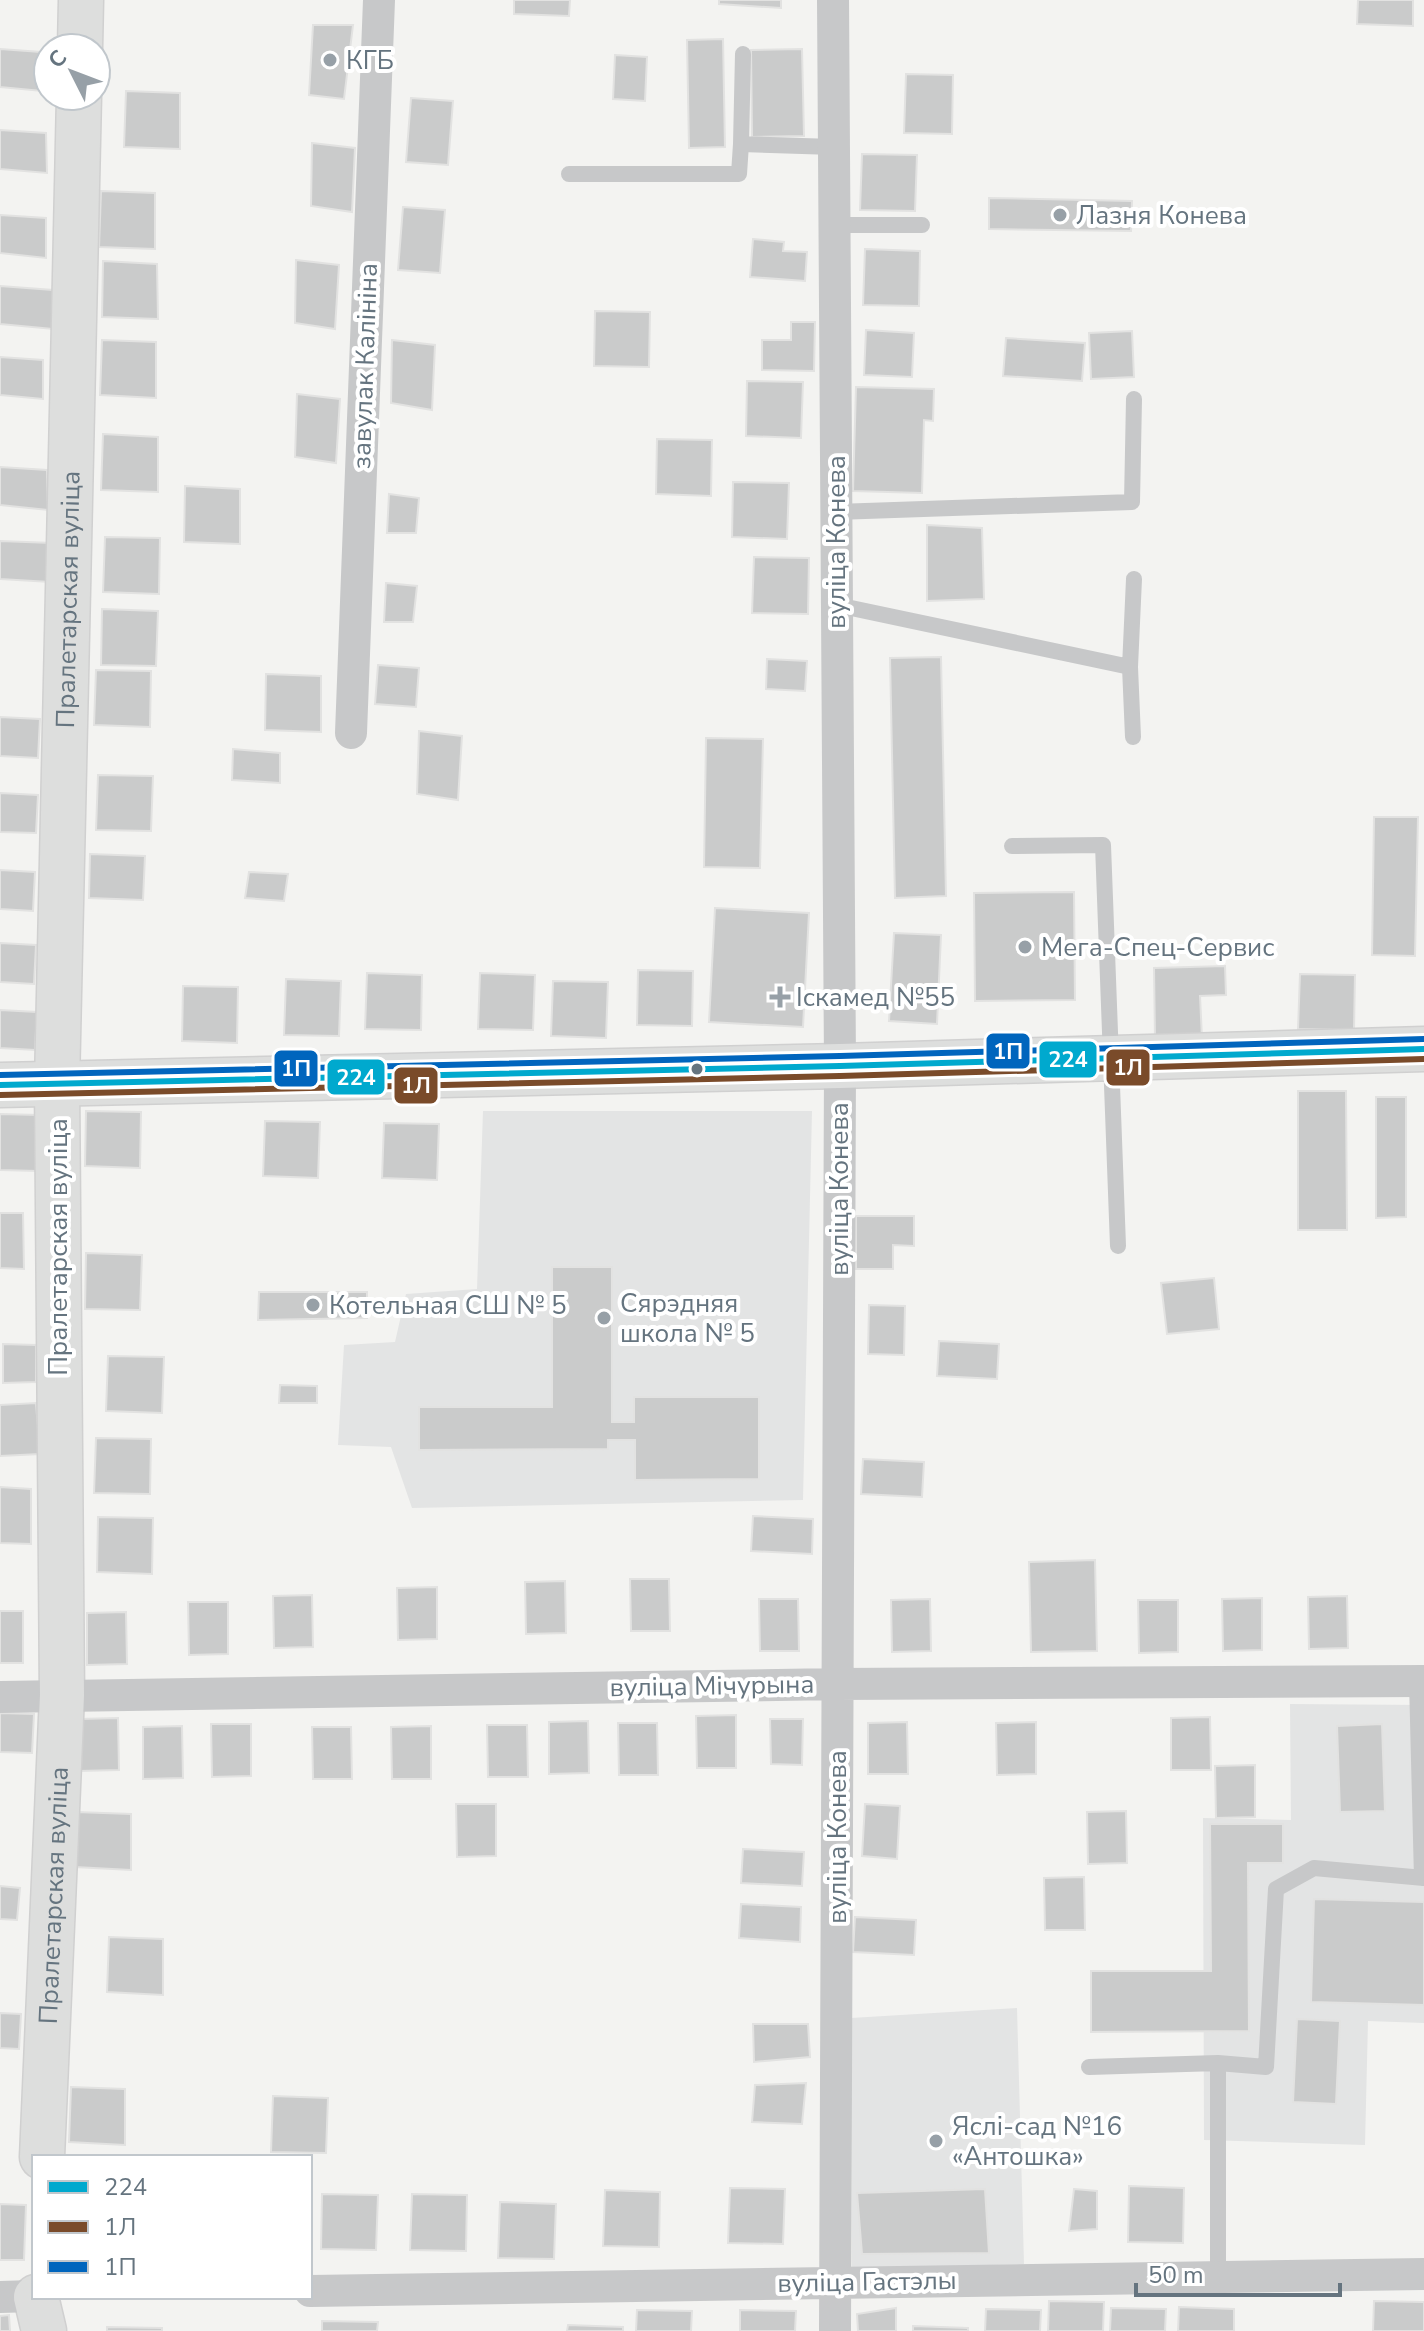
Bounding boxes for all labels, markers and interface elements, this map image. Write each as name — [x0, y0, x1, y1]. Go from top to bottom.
north arrow — [32, 32, 112, 112]
place label: КГБ — [346, 43, 394, 78]
text: С — [42, 44, 74, 75]
marker: КГБ — [321, 51, 339, 69]
place label: Лазня Конева — [1076, 198, 1247, 233]
marker: Лазня Конева — [1051, 206, 1069, 224]
street label: завулак Калініна — [344, 262, 386, 470]
street label: вуліца Конева — [819, 455, 854, 629]
street label: Пралетарская вуліца — [47, 470, 88, 729]
place label: Мега-Спец-Сервис — [1041, 930, 1275, 965]
marker: Мега-Спец-Сервис — [1016, 938, 1034, 956]
place label: Іскамед №55 — [796, 980, 955, 1015]
marker: Іскамед №55 — [771, 988, 789, 1006]
line badge: 1П — [985, 1032, 1031, 1070]
text: 1П — [993, 1037, 1023, 1067]
line badge: 224 — [1038, 1040, 1098, 1079]
text: 224 — [1048, 1045, 1088, 1075]
line badge: 1Л — [1105, 1048, 1151, 1087]
line badge: 1П — [273, 1049, 319, 1088]
text: 1Л — [1113, 1053, 1143, 1083]
text: 1П — [281, 1054, 311, 1084]
line badge: 224 — [326, 1058, 386, 1096]
unlabelled marker — [689, 1061, 705, 1077]
text: 224 — [336, 1063, 376, 1093]
line badge: 1Л — [393, 1066, 439, 1105]
text: 1Л — [401, 1071, 431, 1101]
street label: вуліца Конева — [822, 1102, 857, 1276]
street label: Пралетарская вуліца — [41, 1118, 76, 1376]
place label: Сярэдняя школа № 5 — [620, 1286, 755, 1351]
place label: Котельная СШ № 5 — [329, 1288, 567, 1323]
marker: Котельная СШ № 5 — [304, 1296, 322, 1314]
marker: Сярэдняя школа № 5 — [595, 1309, 613, 1327]
street label: вуліца Мічурына — [609, 1667, 815, 1705]
street label: вуліца Конева — [820, 1750, 855, 1924]
street label: Пралетарская вуліца — [30, 1766, 76, 2025]
place label: Яслі-сад №16 «Антошка» — [952, 2109, 1122, 2174]
marker: Яслі-сад №16 «Антошка» — [927, 2132, 945, 2150]
legend — [32, 2155, 312, 2299]
text: 224 — [104, 2171, 147, 2203]
text: 1Л — [104, 2211, 136, 2243]
scale bar — [1136, 2247, 1340, 2297]
text: 1П — [104, 2251, 137, 2283]
text: 50 m — [1148, 2259, 1204, 2291]
street label: вуліца Гастэлы — [777, 2263, 957, 2301]

